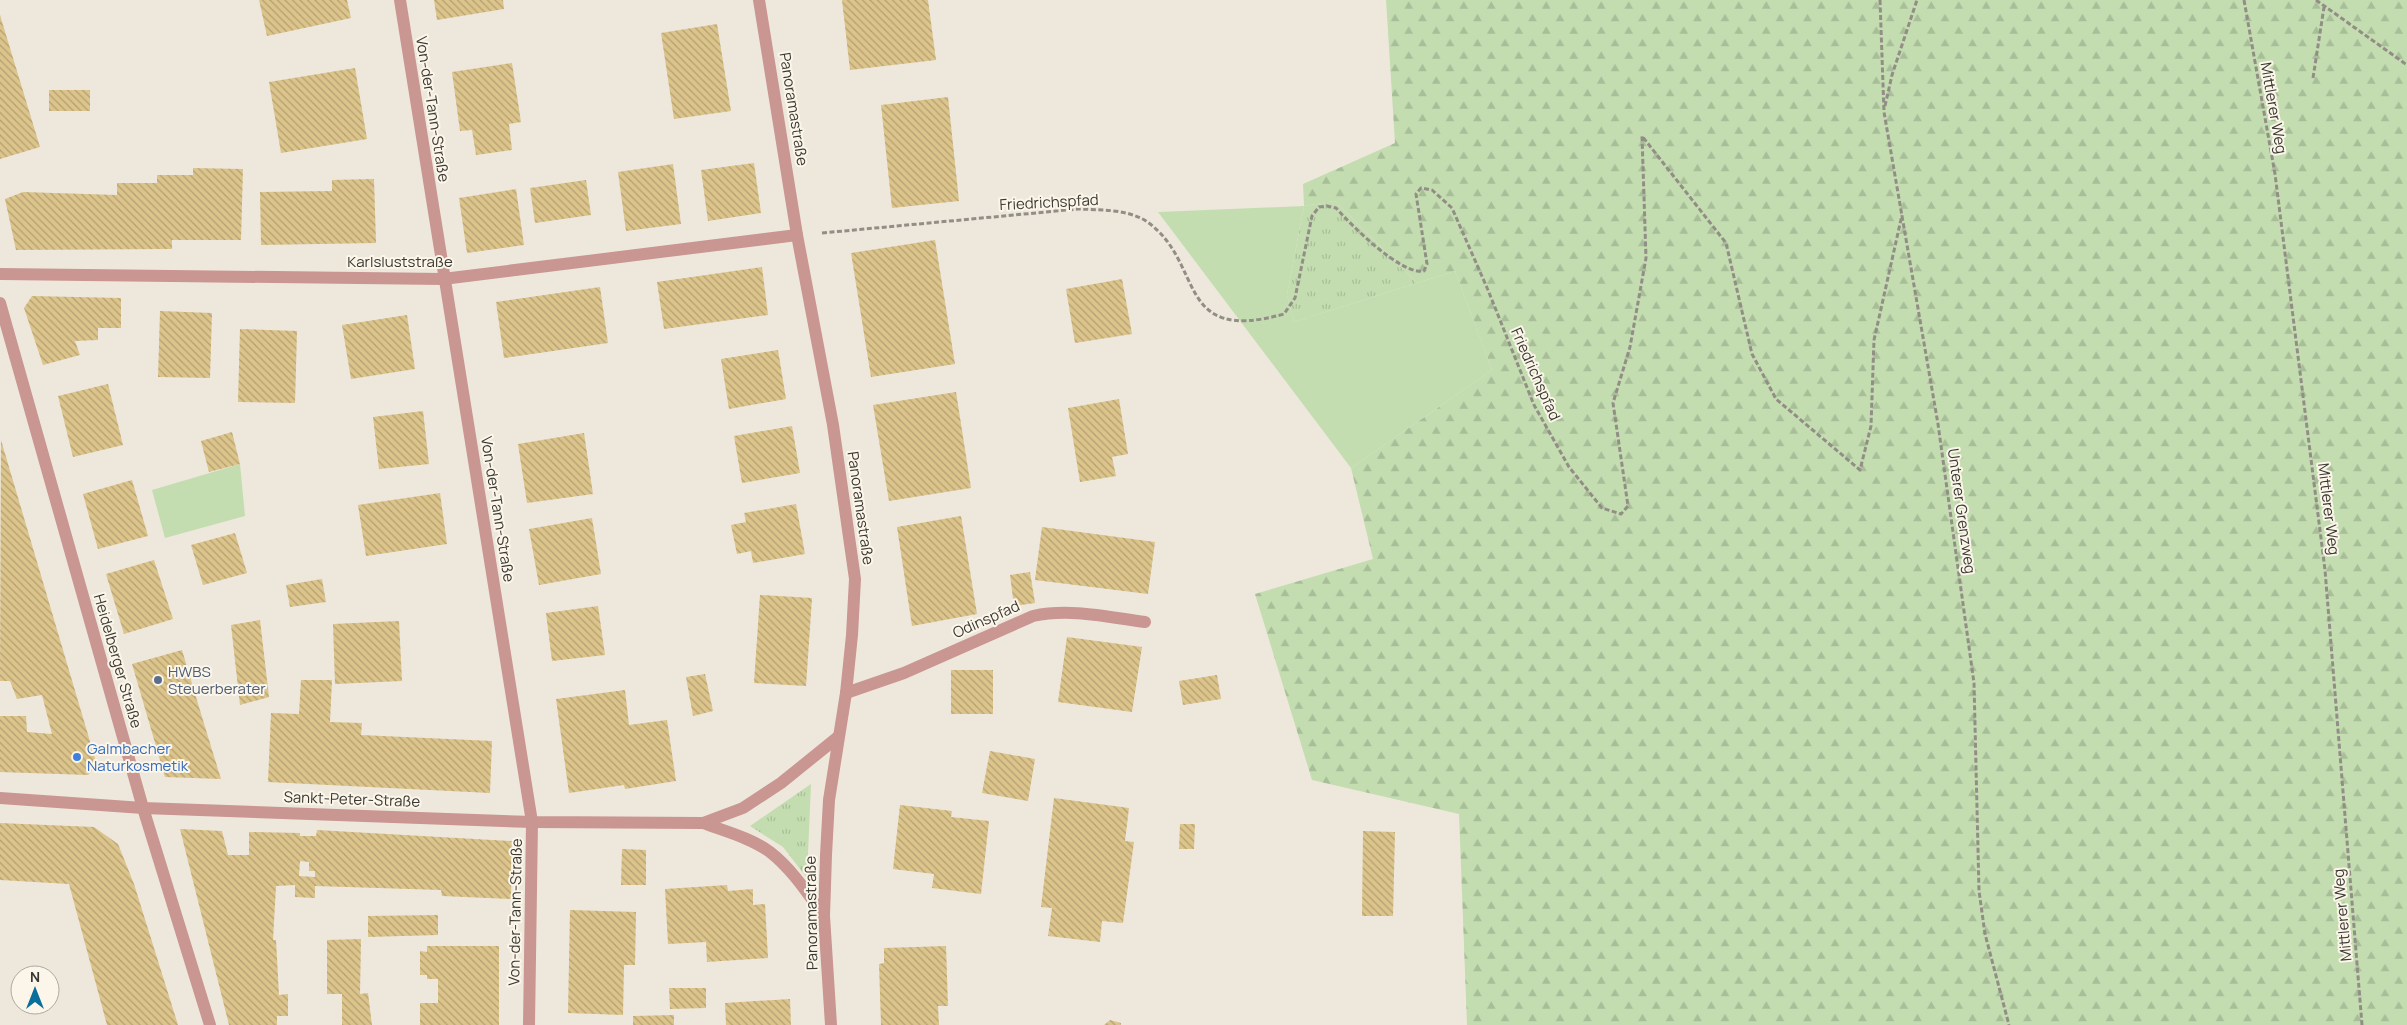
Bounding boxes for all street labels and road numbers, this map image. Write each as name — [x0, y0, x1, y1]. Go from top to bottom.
street label: Von-der-Tann-Straße — [411, 35, 455, 184]
street label: Panoramastraße — [775, 51, 813, 167]
street label: Mittlerer Weg — [2256, 61, 2292, 155]
street label: Friedrichspfad — [999, 189, 1099, 215]
street label: Karlsluststraße — [347, 251, 453, 272]
street label: Friedrichspfad — [1506, 324, 1566, 424]
street label: Von-der-Tann-Straße — [476, 435, 520, 584]
street label: Unterer Grenzweg — [1943, 447, 1981, 575]
street label: Panoramastraße — [843, 450, 879, 566]
street label: Mittlerer Weg — [2313, 462, 2345, 556]
street label: Heidelberger Straße — [89, 591, 147, 731]
street label: Odinspfad — [949, 595, 1023, 643]
street label: Sankt-Peter-Straße — [283, 786, 421, 812]
street label: Von-der-Tann-Straße — [503, 838, 527, 986]
street label: Panoramastraße — [799, 855, 822, 970]
street label: Mittlerer Weg — [2327, 868, 2357, 962]

